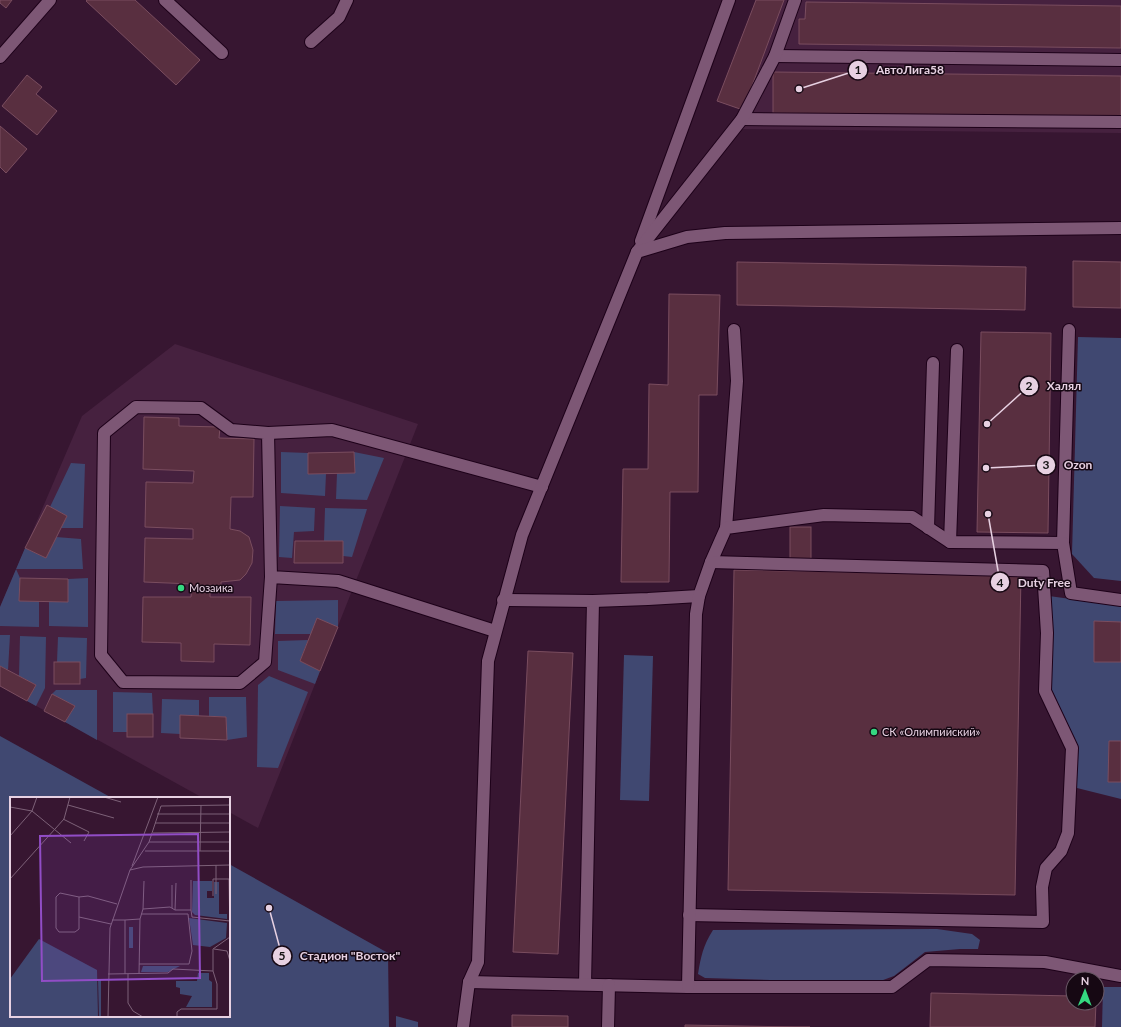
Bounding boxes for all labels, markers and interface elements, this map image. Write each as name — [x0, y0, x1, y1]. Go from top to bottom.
callout: АвтоЛига58 — [848, 58, 952, 82]
text: 1 — [855, 62, 862, 77]
text: АвтоЛига58 — [875, 62, 944, 77]
callout: Халял — [1019, 374, 1089, 398]
text: 2 — [1026, 378, 1033, 393]
text: Халял — [1047, 378, 1081, 393]
callout: Ozon — [1036, 453, 1100, 477]
text: 3 — [1043, 457, 1050, 472]
text: Ozon — [1064, 457, 1093, 472]
callout: Duty Free — [990, 570, 1079, 594]
text: 4 — [997, 575, 1004, 590]
text: Duty Free — [1018, 575, 1071, 590]
place label: Мозаика — [189, 581, 233, 594]
marker: Мозаика — [176, 583, 186, 593]
place label: СК «Олимпийский» — [882, 725, 981, 738]
marker: СК «Олимпийский» — [869, 727, 879, 737]
inset map — [10, 797, 230, 1017]
callout: Стадион "Восток" — [272, 944, 408, 968]
text: 5 — [279, 948, 286, 963]
text: Стадион "Восток" — [300, 948, 400, 963]
north arrow — [1065, 971, 1105, 1011]
text: N — [1081, 974, 1090, 987]

